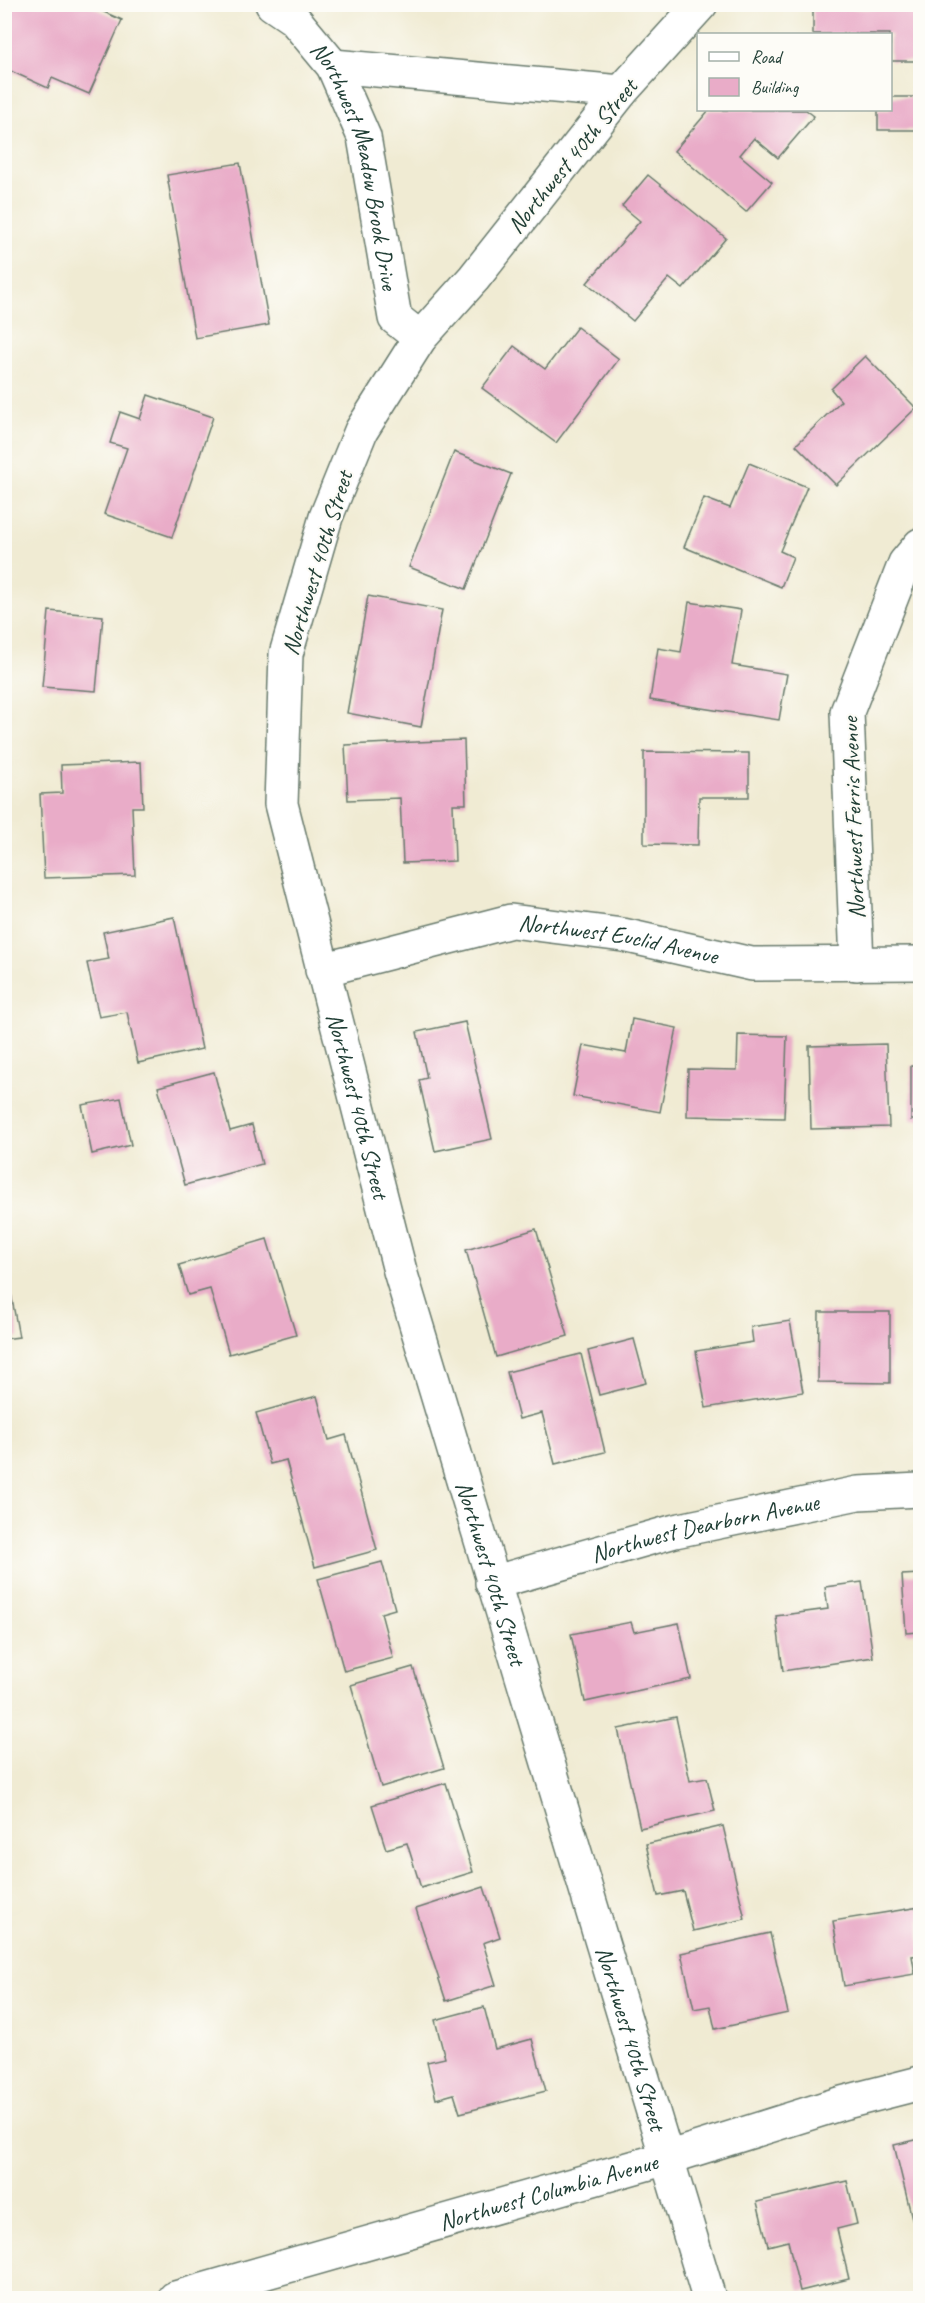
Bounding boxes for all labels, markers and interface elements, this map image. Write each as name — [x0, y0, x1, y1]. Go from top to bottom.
legend — [697, 33, 892, 111]
street label: Northwest Meadow Brook Drive — [304, 35, 405, 294]
text: Road — [751, 46, 784, 68]
street label: Northwest 40th Street — [500, 71, 645, 239]
text: Building — [751, 76, 800, 98]
street label: Northwest 40th Street — [275, 466, 360, 658]
street label: Northwest Ferris Avenue — [834, 714, 872, 920]
street label: Northwest Euclid Avenue — [517, 907, 723, 971]
street label: Northwest 40th Street — [320, 1010, 396, 1204]
street label: Northwest 40th Street — [449, 1478, 533, 1671]
street label: Northwest Dearborn Avenue — [587, 1486, 823, 1569]
street label: Northwest 40th Street — [589, 1943, 673, 2136]
street label: Northwest Columbia Avenue — [435, 2146, 663, 2237]

